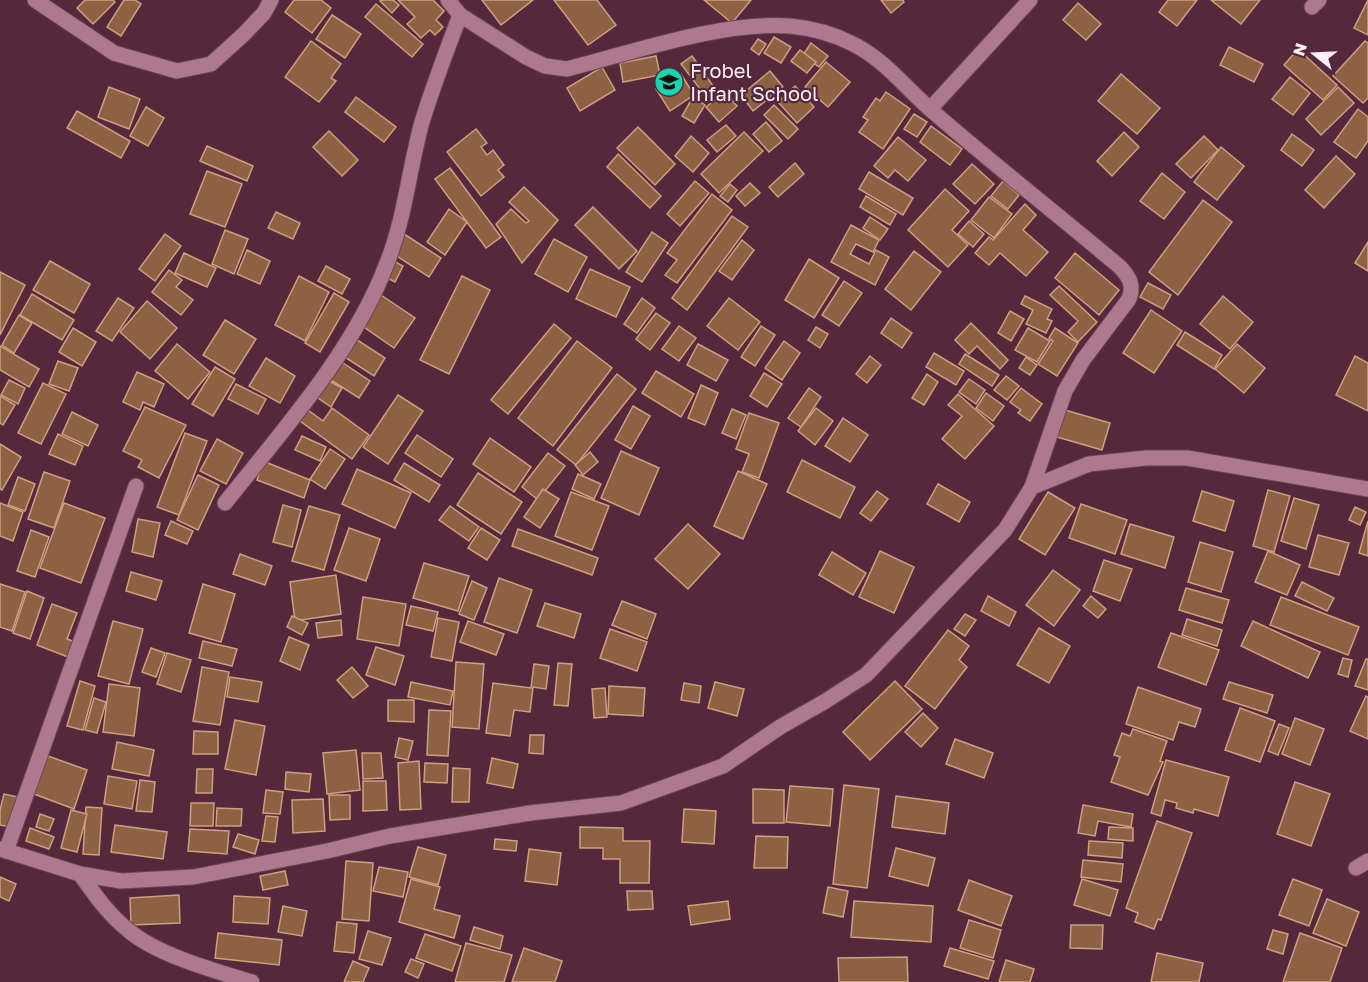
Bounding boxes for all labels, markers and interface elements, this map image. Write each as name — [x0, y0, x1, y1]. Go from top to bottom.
north arrow — [1284, 24, 1344, 84]
text: N — [1288, 40, 1311, 58]
place label: Frobel Infant School — [690, 58, 818, 105]
school or university icon: Frobel Infant School — [653, 66, 685, 98]

